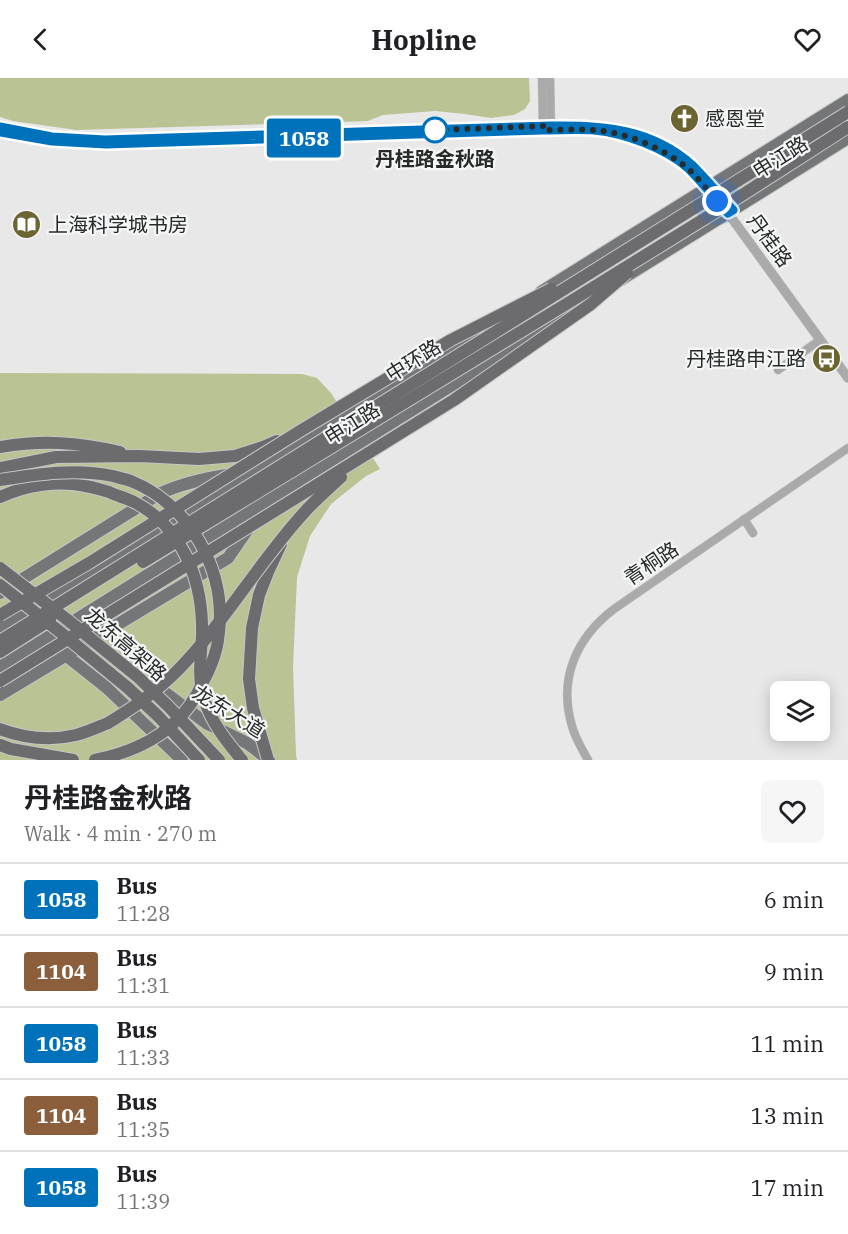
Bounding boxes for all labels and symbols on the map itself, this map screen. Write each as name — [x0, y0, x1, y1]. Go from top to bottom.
church icon: 感恩堂 — [668, 102, 700, 134]
place label: 感恩堂 — [705, 105, 765, 132]
marker: 丹桂路金秋路 — [422, 117, 448, 143]
line badge: 1058 — [262, 118, 346, 158]
street label: 申江路 — [747, 130, 813, 184]
place label: 丹桂路金秋路 — [375, 145, 495, 172]
your location — [702, 186, 732, 216]
library icon: 上海科学城书房 — [11, 208, 43, 240]
street label: 丹桂路 — [741, 208, 799, 272]
place label: 上海科学城书房 — [48, 211, 188, 238]
street label: 中环路 — [380, 333, 446, 387]
bus stop icon: 丹桂路申江路 — [811, 342, 843, 374]
place label: 丹桂路申江路 — [686, 345, 806, 372]
street label: 申江路 — [319, 396, 385, 450]
street label: 青桐路 — [619, 535, 683, 591]
street label: 龙东高架路 — [79, 601, 173, 687]
street label: 龙东大道 — [188, 678, 270, 744]

